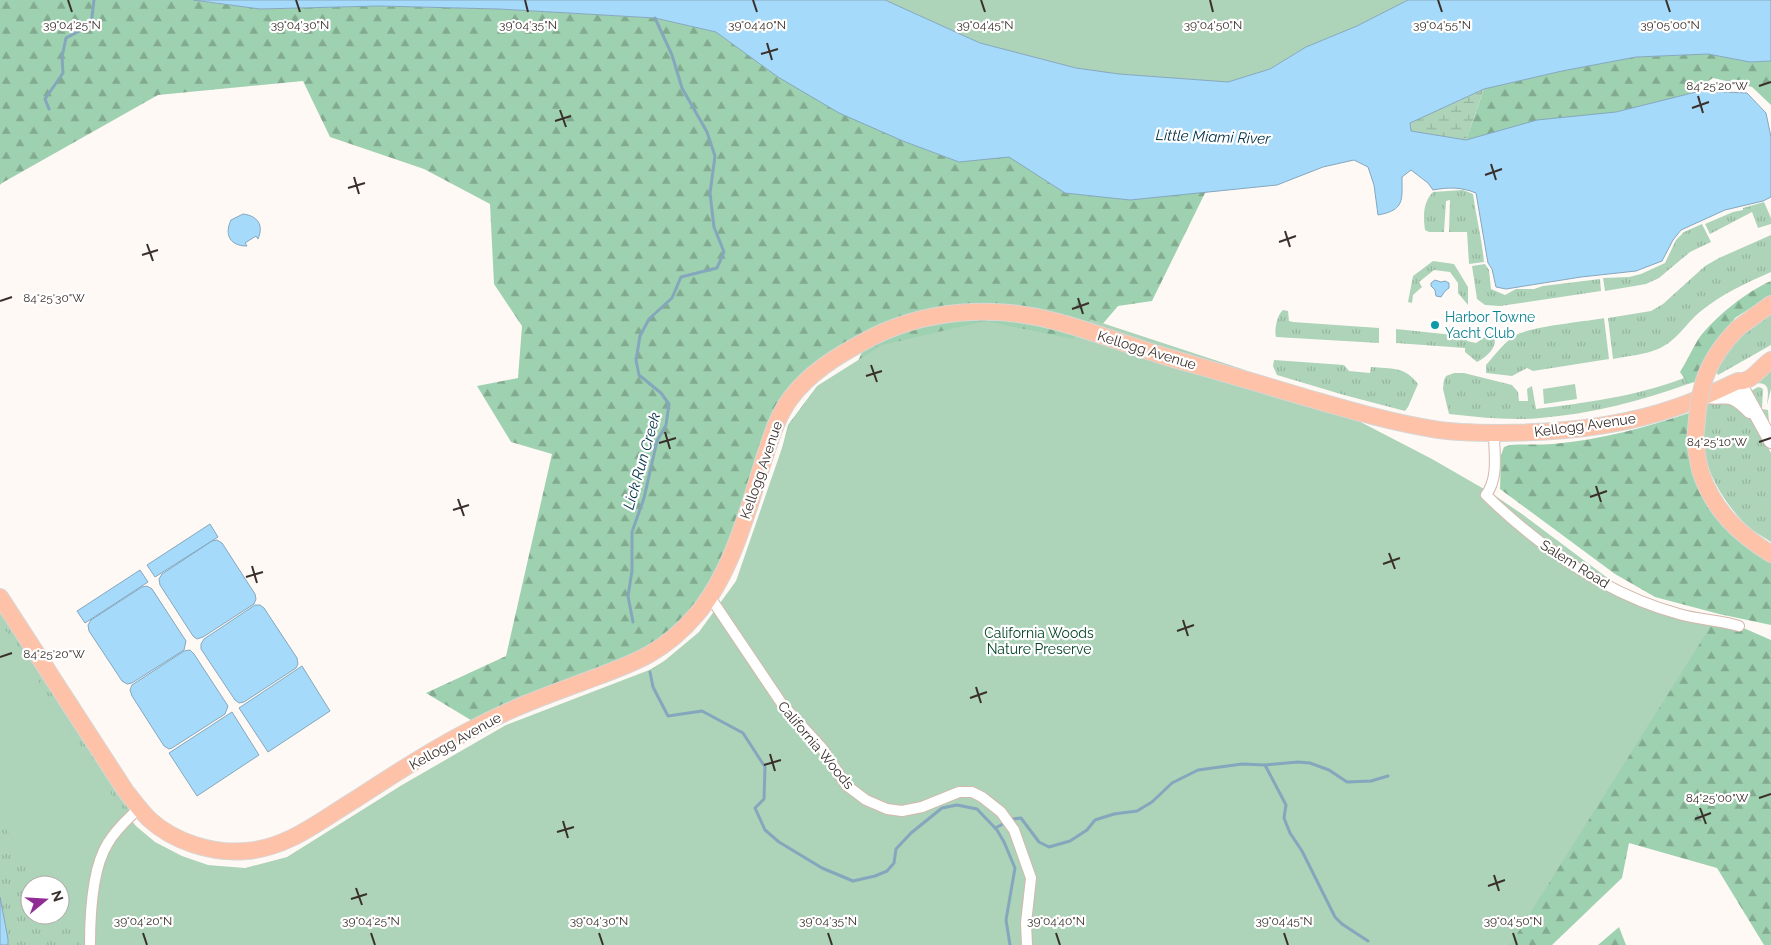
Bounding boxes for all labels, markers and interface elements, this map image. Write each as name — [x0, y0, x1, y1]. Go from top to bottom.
text: 39°04'25"N — [43, 18, 101, 32]
text: 39°04'30"N — [271, 18, 329, 32]
text: 39°04'35"N — [499, 18, 557, 32]
text: 39°04'40"N — [728, 18, 786, 32]
text: 39°04'45"N — [956, 18, 1014, 32]
text: 39°04'50"N — [1184, 18, 1242, 32]
text: 39°04'55"N — [1413, 18, 1471, 32]
text: 39°05'00"N — [1640, 18, 1700, 32]
text: 84°25'20"W — [1686, 79, 1748, 93]
water label: Little Miami River — [1155, 126, 1271, 148]
text: 84°25'30"W — [23, 291, 85, 305]
place label: Harbor Towne Yacht Club — [1445, 309, 1535, 341]
marker: Harbor Towne Yacht Club — [1429, 319, 1441, 331]
street label: Kellogg Avenue — [1096, 327, 1198, 373]
water label: Lick Run Creek — [620, 410, 664, 512]
street label: Kellogg Avenue — [1533, 410, 1637, 440]
street label: Kellogg Avenue — [737, 419, 785, 521]
text: 84°25'10"W — [1687, 435, 1748, 449]
street label: Salem Road — [1538, 537, 1612, 591]
park label: California Woods Nature Preserve — [984, 625, 1094, 657]
text: 84°25'20"W — [23, 647, 85, 661]
street label: California Woods — [775, 698, 857, 792]
street label: Kellogg Avenue — [406, 709, 504, 773]
text: 84°25'00"W — [1686, 791, 1749, 805]
north arrow — [20, 875, 70, 925]
text: N — [48, 888, 67, 904]
text: 39°04'20"N — [114, 914, 172, 928]
text: 39°04'25"N — [342, 914, 400, 928]
text: 39°04'30"N — [570, 914, 628, 928]
text: 39°04'35"N — [799, 914, 857, 928]
text: 39°04'40"N — [1027, 914, 1085, 928]
text: 39°04'45"N — [1255, 914, 1313, 928]
text: 39°04'50"N — [1484, 914, 1542, 928]

